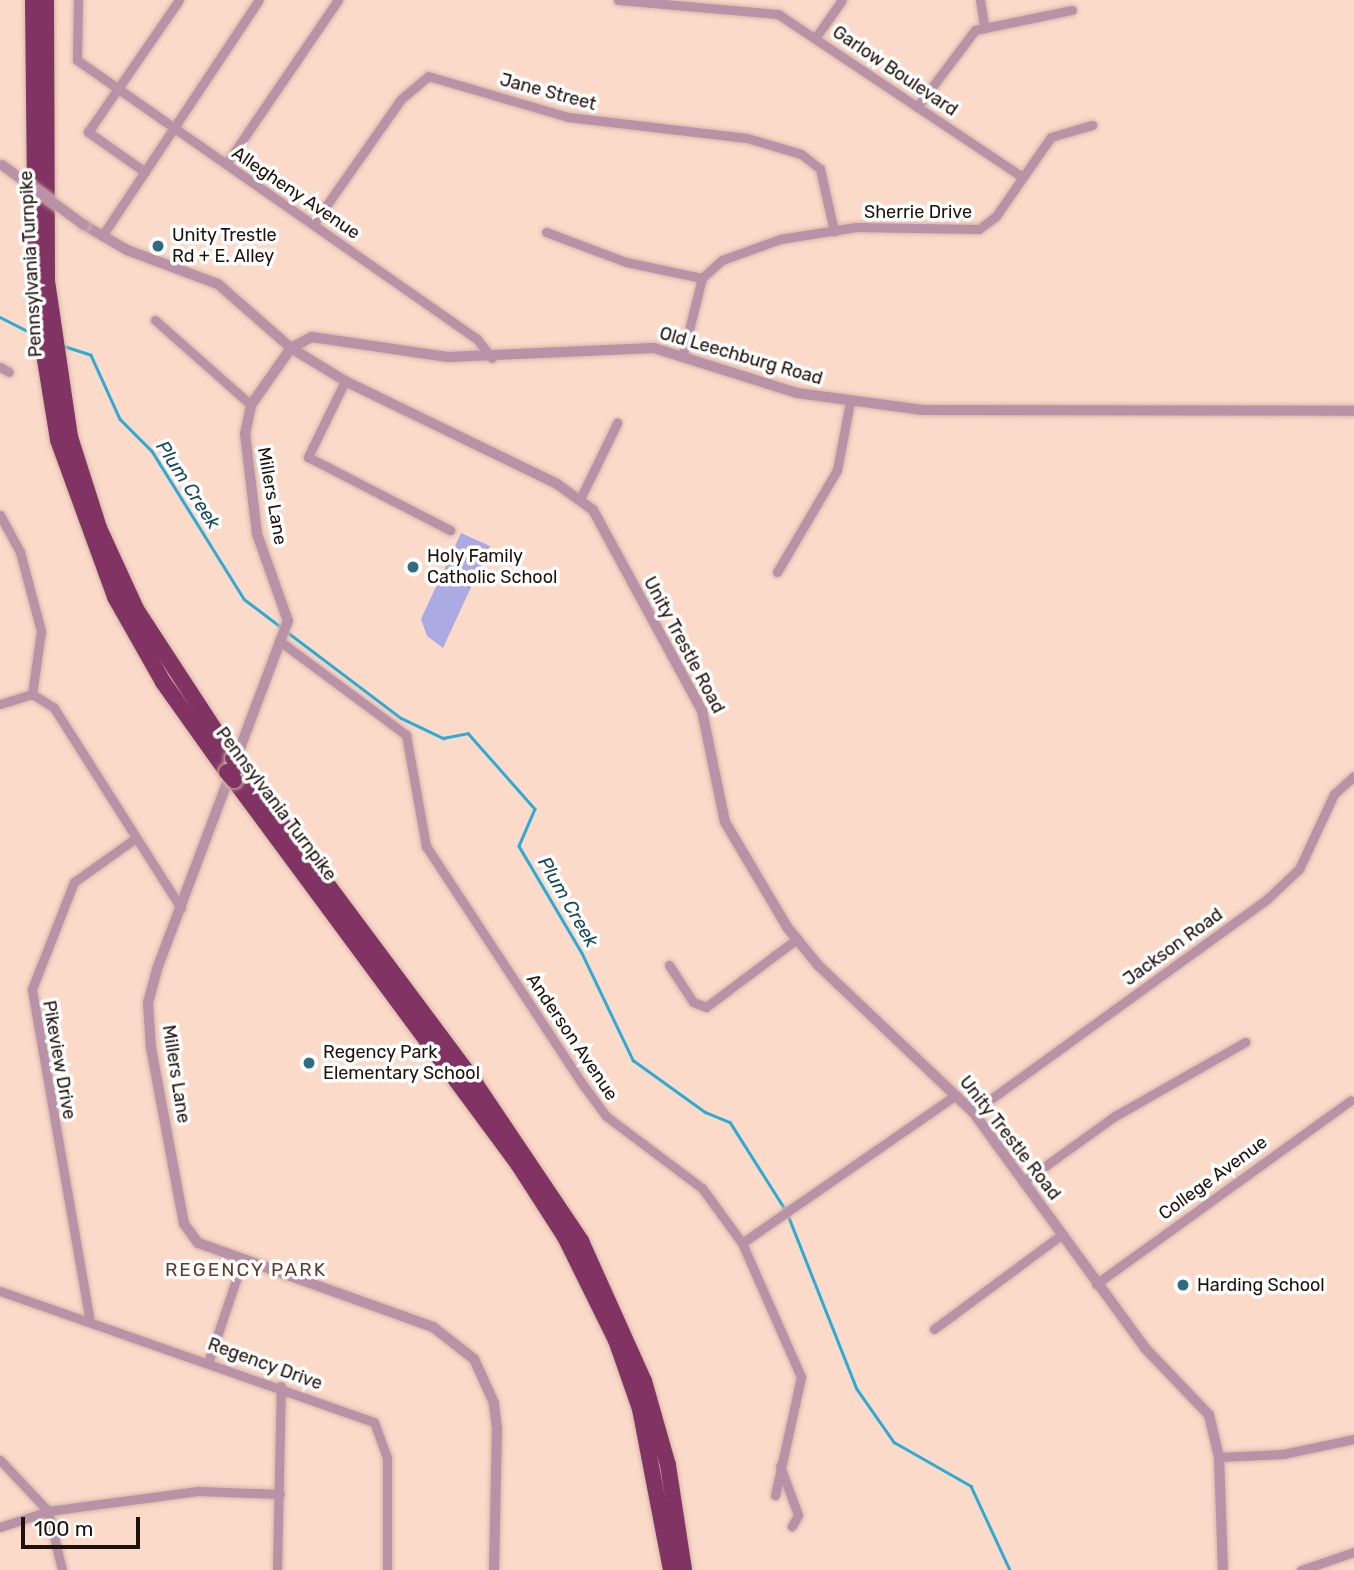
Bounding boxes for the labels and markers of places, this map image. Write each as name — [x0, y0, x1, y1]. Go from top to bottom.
place label: Unity Trestle Rd + E. Alley — [172, 225, 278, 268]
marker: Unity Trestle Rd + E. Alley — [150, 238, 166, 254]
place label: Holy Family Catholic School — [427, 546, 557, 588]
marker: Holy Family Catholic School — [405, 559, 421, 575]
place label: Regency Park Elementary School — [323, 1042, 481, 1084]
marker: Regency Park Elementary School — [301, 1055, 317, 1071]
place label: Harding School — [1197, 1274, 1325, 1296]
marker: Harding School — [1175, 1277, 1191, 1293]

